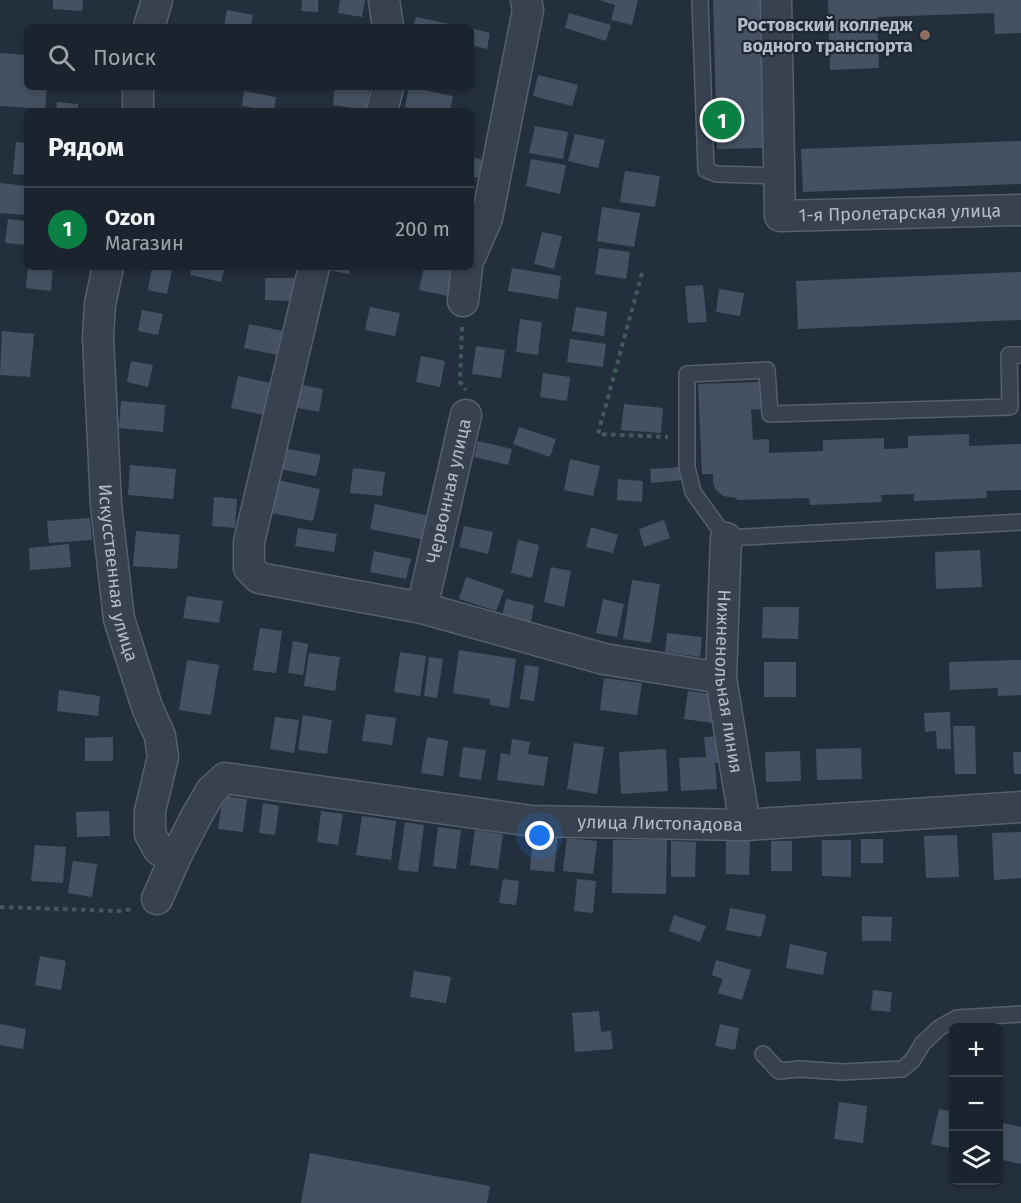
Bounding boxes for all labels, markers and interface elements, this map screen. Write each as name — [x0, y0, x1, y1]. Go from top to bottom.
place label: Ростовский колледж водного транспорта — [737, 14, 913, 57]
search box — [24, 24, 474, 90]
marker: Ростовский колледж водного транспорта — [918, 28, 932, 42]
icon: search — [45, 41, 78, 74]
text: Поиск — [93, 44, 156, 71]
pin: 1 — [702, 98, 742, 142]
text: Рядом — [48, 132, 124, 163]
street label: 1-я Пролетарская улица — [798, 199, 1002, 227]
text: Ozon — [105, 204, 155, 231]
text: 1 — [63, 217, 72, 241]
text: 200 m — [395, 217, 450, 241]
text: Магазин — [105, 231, 184, 255]
street label: Червонная улица — [421, 416, 476, 566]
street label: Искусственная улица — [94, 483, 143, 664]
street label: Нижненольная линия — [710, 589, 747, 775]
street label: улица Листопадова — [577, 811, 743, 836]
your location — [525, 821, 554, 850]
map controls — [949, 1023, 1003, 1185]
button: + — [949, 1023, 1003, 1077]
button: − — [949, 1077, 1003, 1131]
button: layers — [949, 1131, 1003, 1185]

